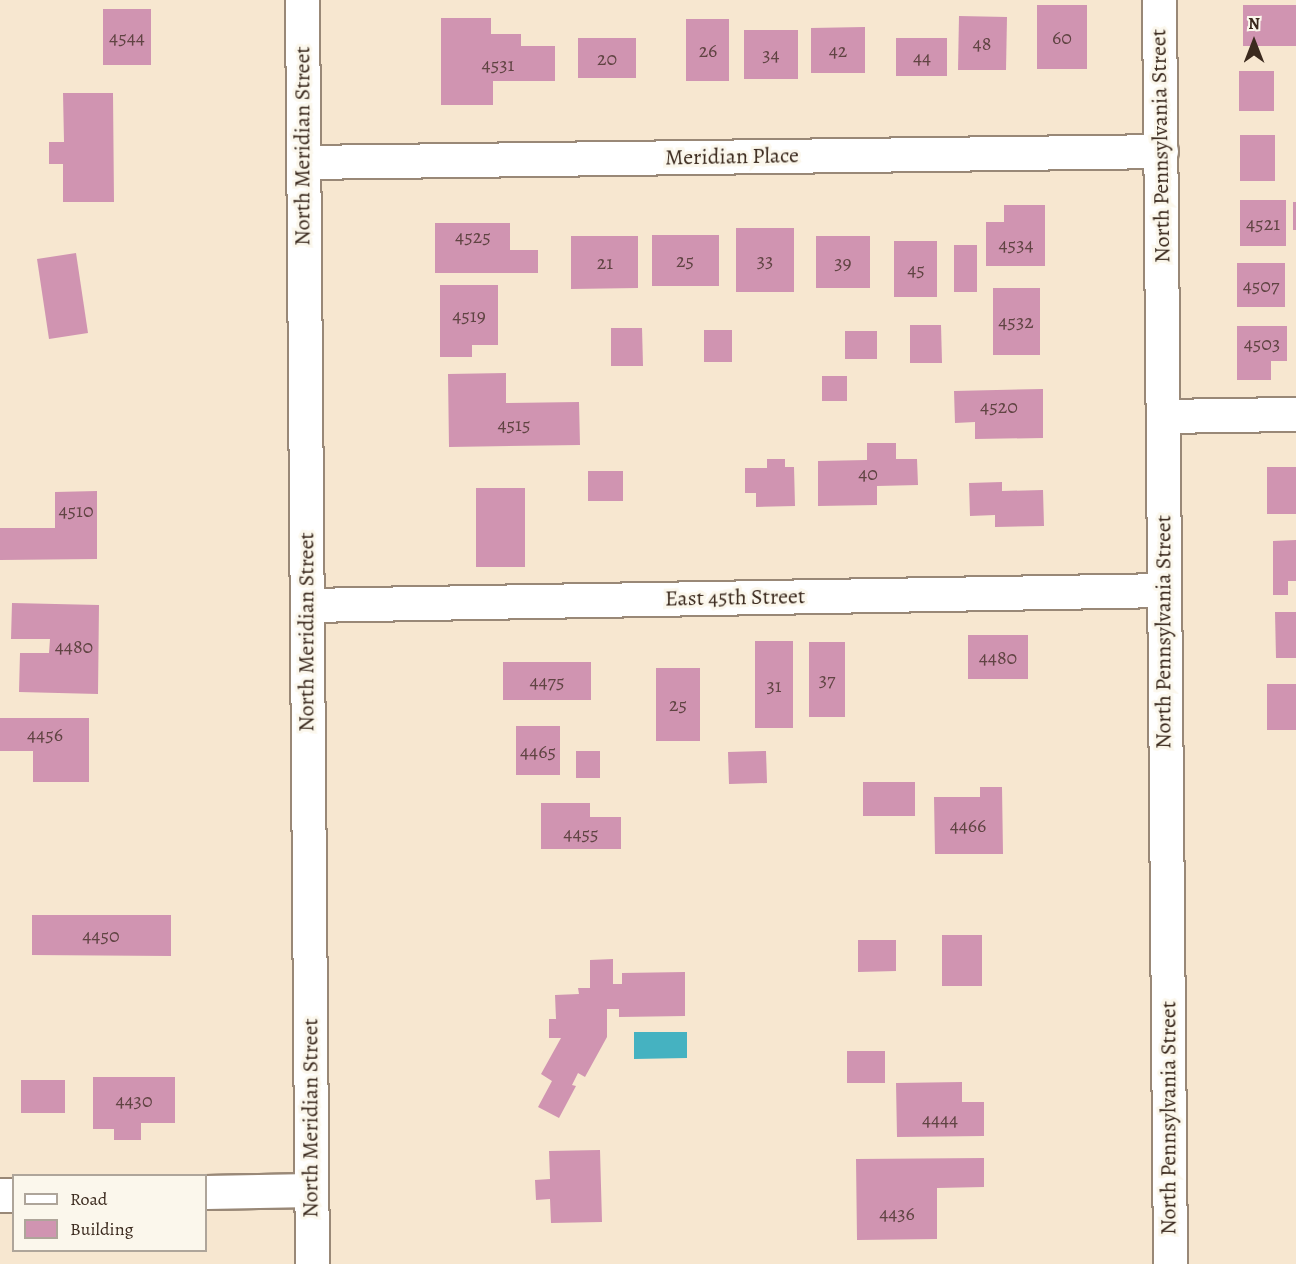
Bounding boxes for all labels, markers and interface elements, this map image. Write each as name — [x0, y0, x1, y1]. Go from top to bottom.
north arrow — [1224, 12, 1284, 72]
text: N — [1248, 13, 1260, 35]
house number: 4544 — [109, 25, 145, 49]
house number: 60 — [1052, 25, 1072, 49]
street label: North Pennsylvania Street — [1146, 29, 1176, 263]
house number: 48 — [973, 31, 991, 55]
house number: 26 — [699, 38, 717, 62]
house number: 42 — [829, 38, 847, 62]
house number: 34 — [762, 42, 780, 66]
house number: 44 — [913, 45, 931, 69]
street label: North Meridian Street — [290, 46, 316, 246]
house number: 20 — [597, 46, 617, 70]
house number: 4531 — [482, 52, 514, 76]
street label: Meridian Place — [665, 143, 799, 171]
house number: 4521 — [1246, 211, 1280, 235]
house number: 4525 — [455, 224, 491, 248]
house number: 4534 — [998, 232, 1034, 256]
house number: 25 — [676, 248, 694, 272]
house number: 33 — [757, 248, 773, 272]
house number: 21 — [597, 250, 613, 274]
house number: 39 — [834, 250, 852, 274]
house number: 45 — [907, 257, 925, 281]
house number: 4507 — [1243, 273, 1279, 297]
house number: 4519 — [452, 303, 486, 327]
house number: 4532 — [998, 309, 1034, 333]
house number: 4503 — [1244, 331, 1280, 355]
house number: 4520 — [980, 394, 1018, 418]
house number: 4515 — [497, 412, 531, 436]
house number: 40 — [858, 461, 878, 485]
house number: 4510 — [58, 498, 94, 522]
street label: North Pennsylvania Street — [1151, 515, 1177, 749]
street label: North Meridian Street — [294, 532, 320, 732]
street label: East 45th Street — [665, 584, 805, 612]
house number: 4480 — [55, 634, 93, 658]
house number: 4480 — [979, 645, 1017, 669]
house number: 37 — [819, 667, 835, 691]
house number: 4475 — [529, 669, 565, 693]
house number: 31 — [766, 673, 782, 697]
house number: 25 — [669, 692, 687, 716]
house number: 4456 — [27, 722, 63, 746]
house number: 4465 — [520, 739, 556, 763]
house number: 4466 — [950, 813, 986, 837]
house number: 4455 — [563, 821, 599, 845]
house number: 4450 — [82, 923, 120, 947]
street label: North Pennsylvania Street — [1156, 1001, 1182, 1235]
street label: North Meridian Street — [298, 1018, 324, 1218]
house number: 4430 — [115, 1088, 153, 1112]
house number: 4444 — [922, 1107, 958, 1131]
legend — [12, 1174, 207, 1252]
text: Road — [70, 1187, 107, 1211]
house number: 4436 — [879, 1201, 915, 1225]
text: Building — [70, 1217, 134, 1241]

